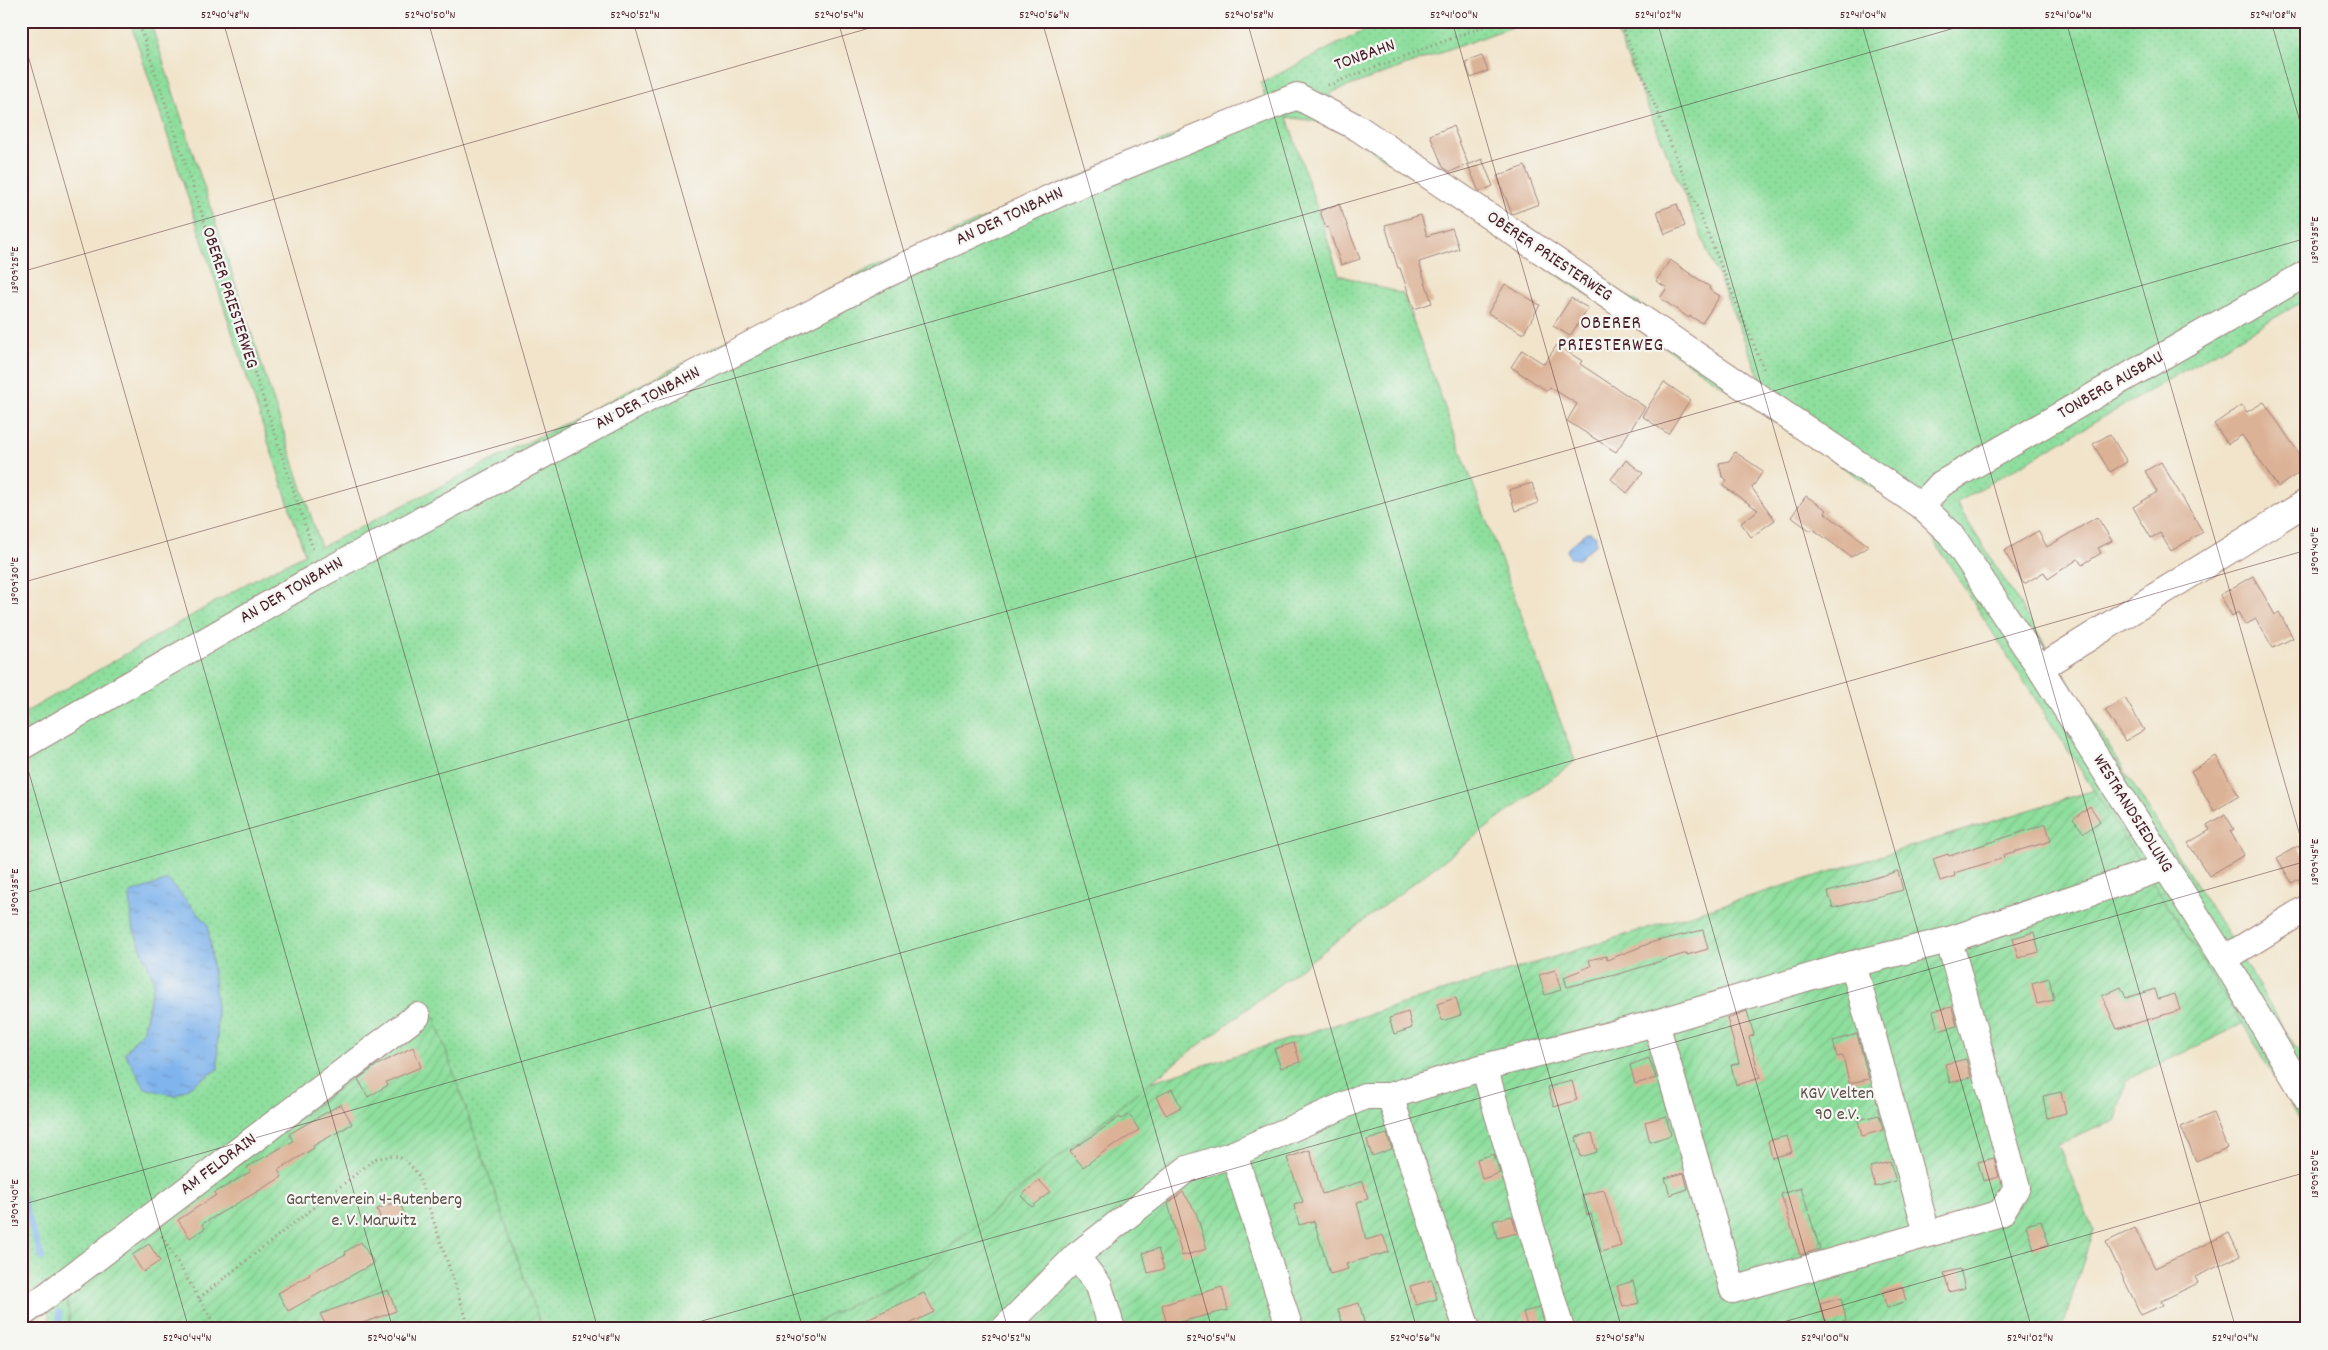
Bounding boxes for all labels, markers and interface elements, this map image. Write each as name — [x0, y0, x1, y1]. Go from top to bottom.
text: 52°40'48"N — [201, 7, 249, 24]
text: 52°40'50"N — [405, 7, 455, 24]
text: 52°40'52"N — [610, 7, 660, 24]
text: 52°40'54"N — [814, 7, 864, 24]
text: 52°40'56"N — [1019, 7, 1069, 24]
text: 52°40'58"N — [1224, 7, 1274, 24]
text: 52°41'00"N — [1430, 7, 1478, 24]
text: 52°41'02"N — [1635, 7, 1681, 24]
text: 52°41'04"N — [1840, 7, 1886, 24]
text: 52°41'06"N — [2044, 7, 2092, 24]
text: 52°41'08"N — [2250, 7, 2296, 24]
street label: TONBAHN — [1331, 33, 1399, 79]
street label: AN DER TONBAHN — [952, 181, 1068, 253]
street label: OBERER PRIESTERWEG — [1481, 205, 1617, 309]
text: 13°09'35"E — [2307, 216, 2324, 263]
street label: OBERER PRIESTERWEG — [194, 224, 264, 372]
text: 13°09'25"E — [7, 246, 24, 293]
district label: OBERER PRIESTERWEG — [1558, 311, 1664, 360]
street label: TONBERG AUSBAU — [2053, 346, 2169, 426]
street label: AN DER TONBAHN — [591, 361, 705, 437]
text: 13°09'40"E — [2307, 527, 2324, 575]
street label: AN DER TONBAHN — [235, 551, 349, 631]
text: 13°09'30"E — [7, 557, 24, 605]
street label: WESTRANDSIEDLUNG — [2086, 750, 2178, 878]
text: 13°09'45"E — [2307, 838, 2324, 885]
text: 13°09'35"E — [7, 868, 24, 915]
park label: KGV Velten 90 e.V. — [1800, 1082, 1874, 1128]
street label: AM FELDRAIN — [175, 1128, 263, 1202]
text: 13°09'50"E — [2307, 1149, 2324, 1198]
text: 13°09'40"E — [7, 1179, 24, 1227]
park label: Gartenverein 4-Rutenberg e. V. Marwitz — [286, 1188, 462, 1234]
text: 52°40'44"N — [163, 1330, 211, 1347]
text: 52°40'46"N — [367, 1330, 417, 1347]
text: 52°40'48"N — [572, 1330, 620, 1347]
text: 52°40'50"N — [776, 1330, 826, 1347]
text: 52°40'52"N — [981, 1330, 1031, 1347]
text: 52°40'54"N — [1186, 1330, 1236, 1347]
text: 52°40'56"N — [1390, 1330, 1440, 1347]
text: 52°40'58"N — [1595, 1330, 1645, 1347]
text: 52°41'00"N — [1801, 1330, 1849, 1347]
text: 52°41'02"N — [2007, 1330, 2053, 1347]
text: 52°41'04"N — [2212, 1330, 2258, 1347]

